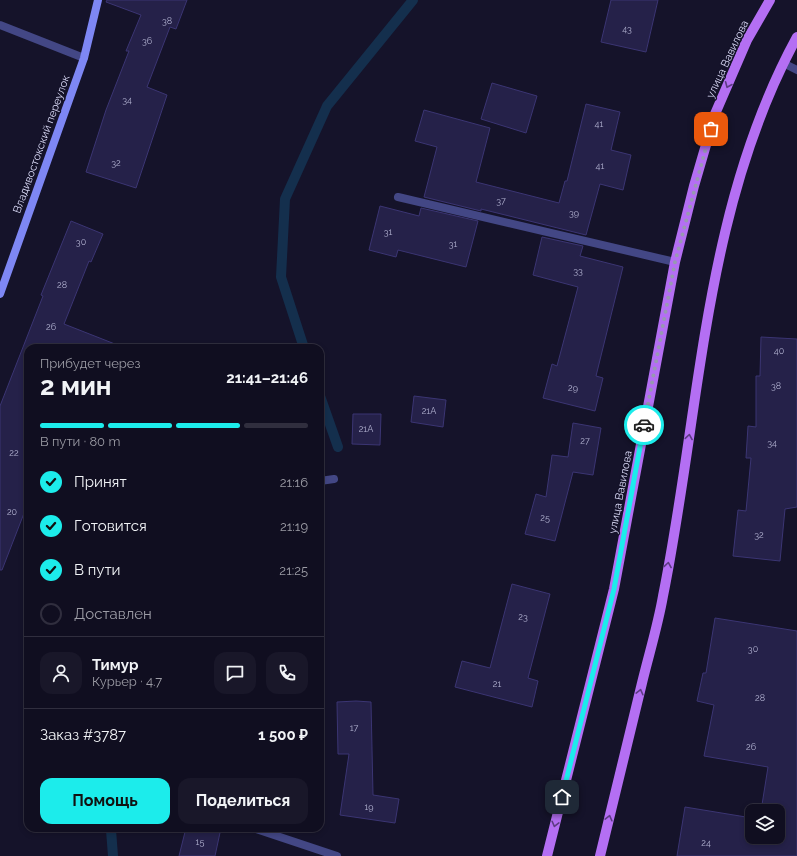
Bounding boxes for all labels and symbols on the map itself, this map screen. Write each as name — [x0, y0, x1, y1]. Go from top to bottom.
house number: 38 — [162, 16, 172, 26]
street label: улица Вавилова — [704, 18, 751, 100]
house number: 43 — [622, 24, 632, 34]
house number: 36 — [142, 36, 153, 46]
street label: Владивостокский переулок — [10, 73, 73, 215]
one-way arrow — [724, 81, 732, 88]
house number: 34 — [122, 95, 132, 105]
pin — [694, 112, 728, 146]
house number: 41 — [595, 119, 604, 129]
house number: 32 — [111, 158, 121, 168]
house number: 41 — [596, 161, 605, 171]
house number: 37 — [496, 196, 506, 206]
house number: 39 — [569, 208, 579, 218]
house number: 31 — [384, 227, 392, 237]
house number: 30 — [76, 237, 87, 247]
house number: 31 — [449, 239, 457, 249]
house number: 33 — [573, 266, 583, 276]
house number: 28 — [57, 280, 67, 290]
house number: 26 — [46, 322, 57, 332]
house number: 40 — [774, 346, 785, 356]
house number: 38 — [771, 381, 781, 391]
house number: 29 — [568, 383, 578, 393]
courier — [624, 405, 664, 445]
house number: 21А — [422, 406, 436, 416]
house number: 21А — [359, 424, 373, 434]
one-way arrow — [684, 434, 693, 440]
house number: 27 — [580, 436, 590, 446]
house number: 34 — [767, 438, 777, 448]
house number: 22 — [9, 448, 19, 458]
street label: улица Вавилова — [606, 449, 635, 535]
house number: 20 — [7, 507, 18, 517]
house number: 25 — [540, 513, 550, 523]
house number: 32 — [754, 530, 764, 540]
one-way arrow — [663, 562, 672, 568]
house number: 23 — [518, 612, 528, 622]
house number: 30 — [748, 644, 759, 654]
house number: 21 — [493, 679, 501, 689]
one-way arrow — [635, 689, 644, 696]
house number: 28 — [755, 693, 765, 703]
house number: 17 — [350, 723, 358, 733]
house number: 26 — [746, 742, 757, 752]
pin — [545, 780, 579, 814]
house number: 19 — [364, 802, 374, 812]
one-way arrow — [604, 815, 613, 822]
one-way arrow — [552, 821, 560, 827]
house number: 15 — [196, 837, 204, 847]
house number: 24 — [701, 838, 711, 848]

